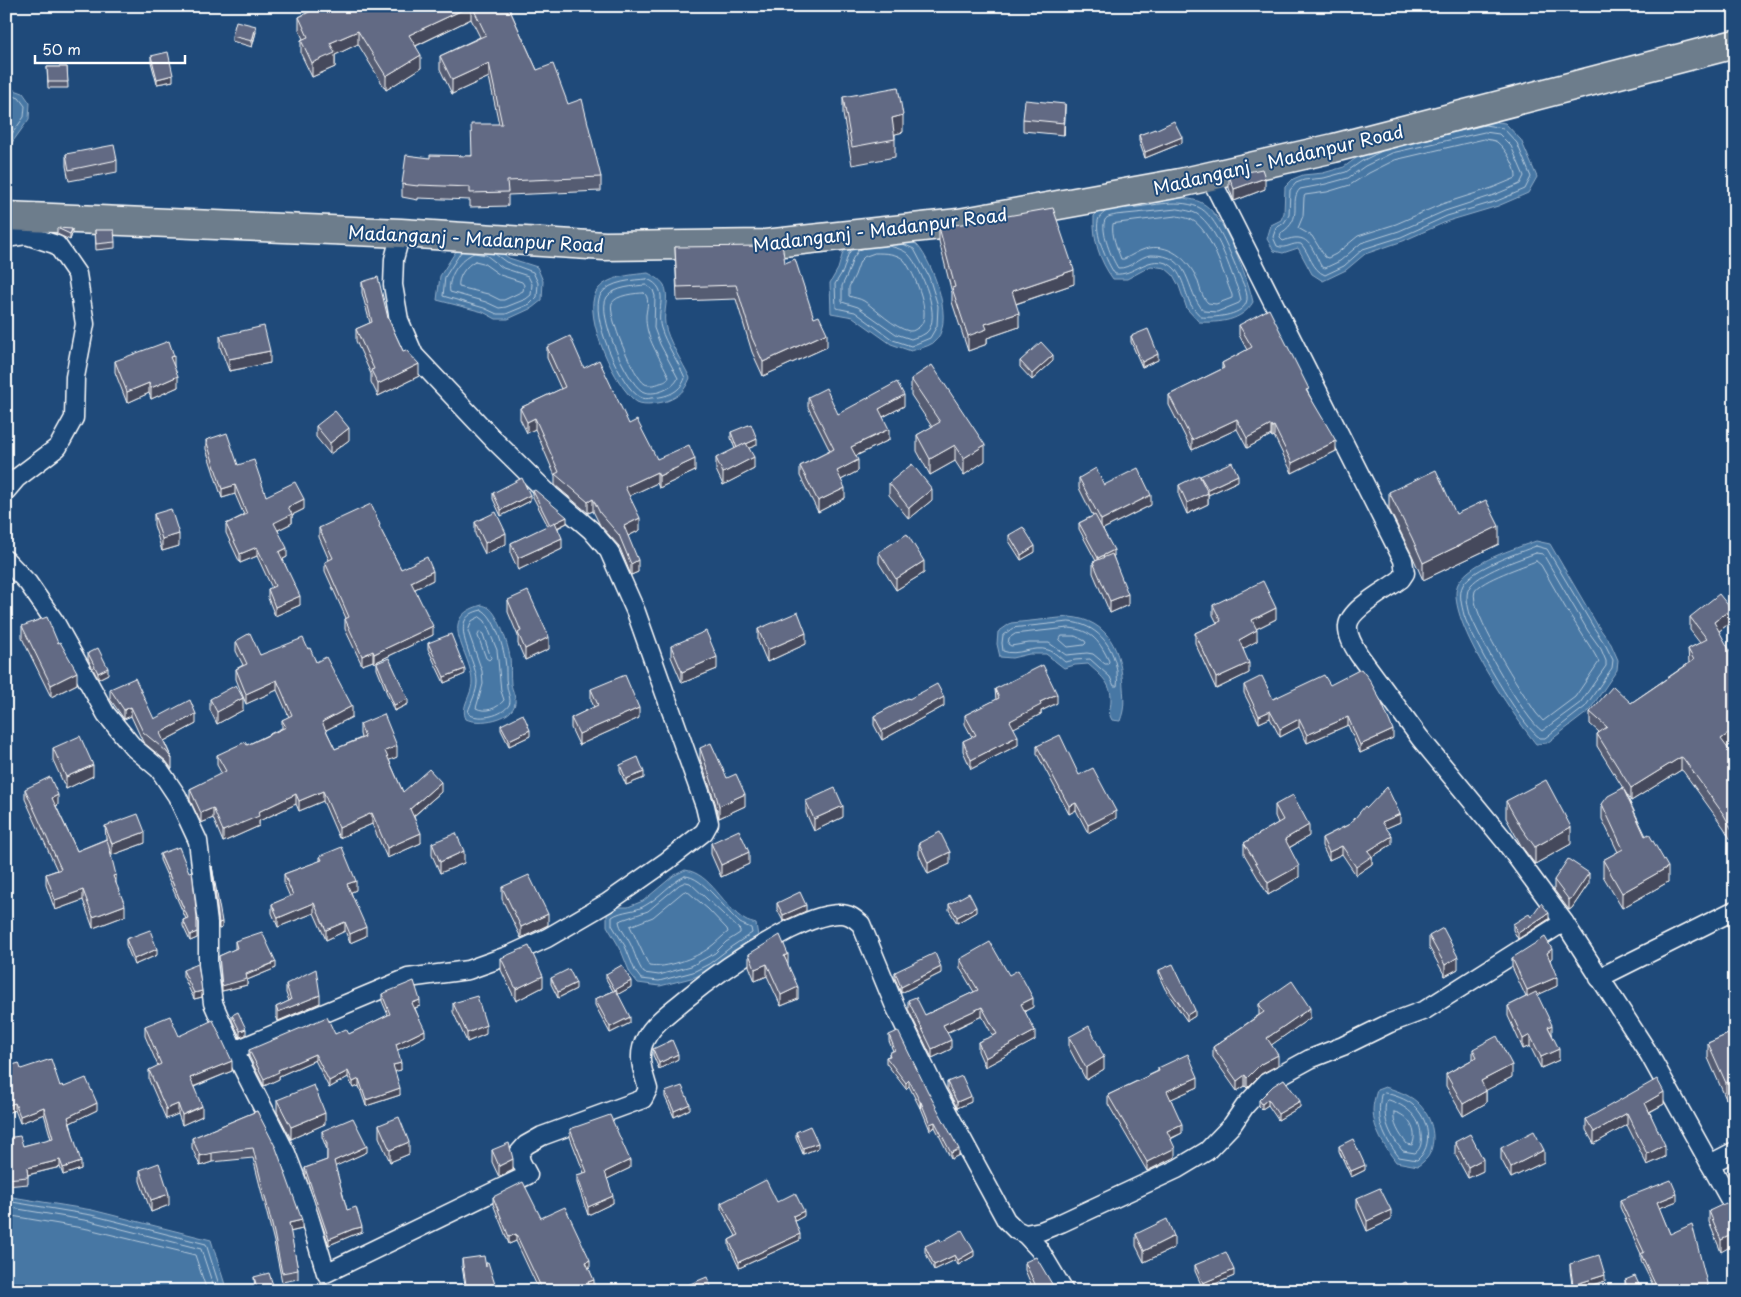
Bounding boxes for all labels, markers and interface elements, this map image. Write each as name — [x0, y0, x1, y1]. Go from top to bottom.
scale bar — [35, 32, 185, 64]
text: 50 m — [42, 37, 81, 60]
street label: Madanganj - Madanpur Road — [1150, 117, 1406, 201]
street label: Madanganj - Madanpur Road — [751, 200, 1009, 258]
street label: Madanganj - Madanpur Road — [347, 218, 605, 258]

